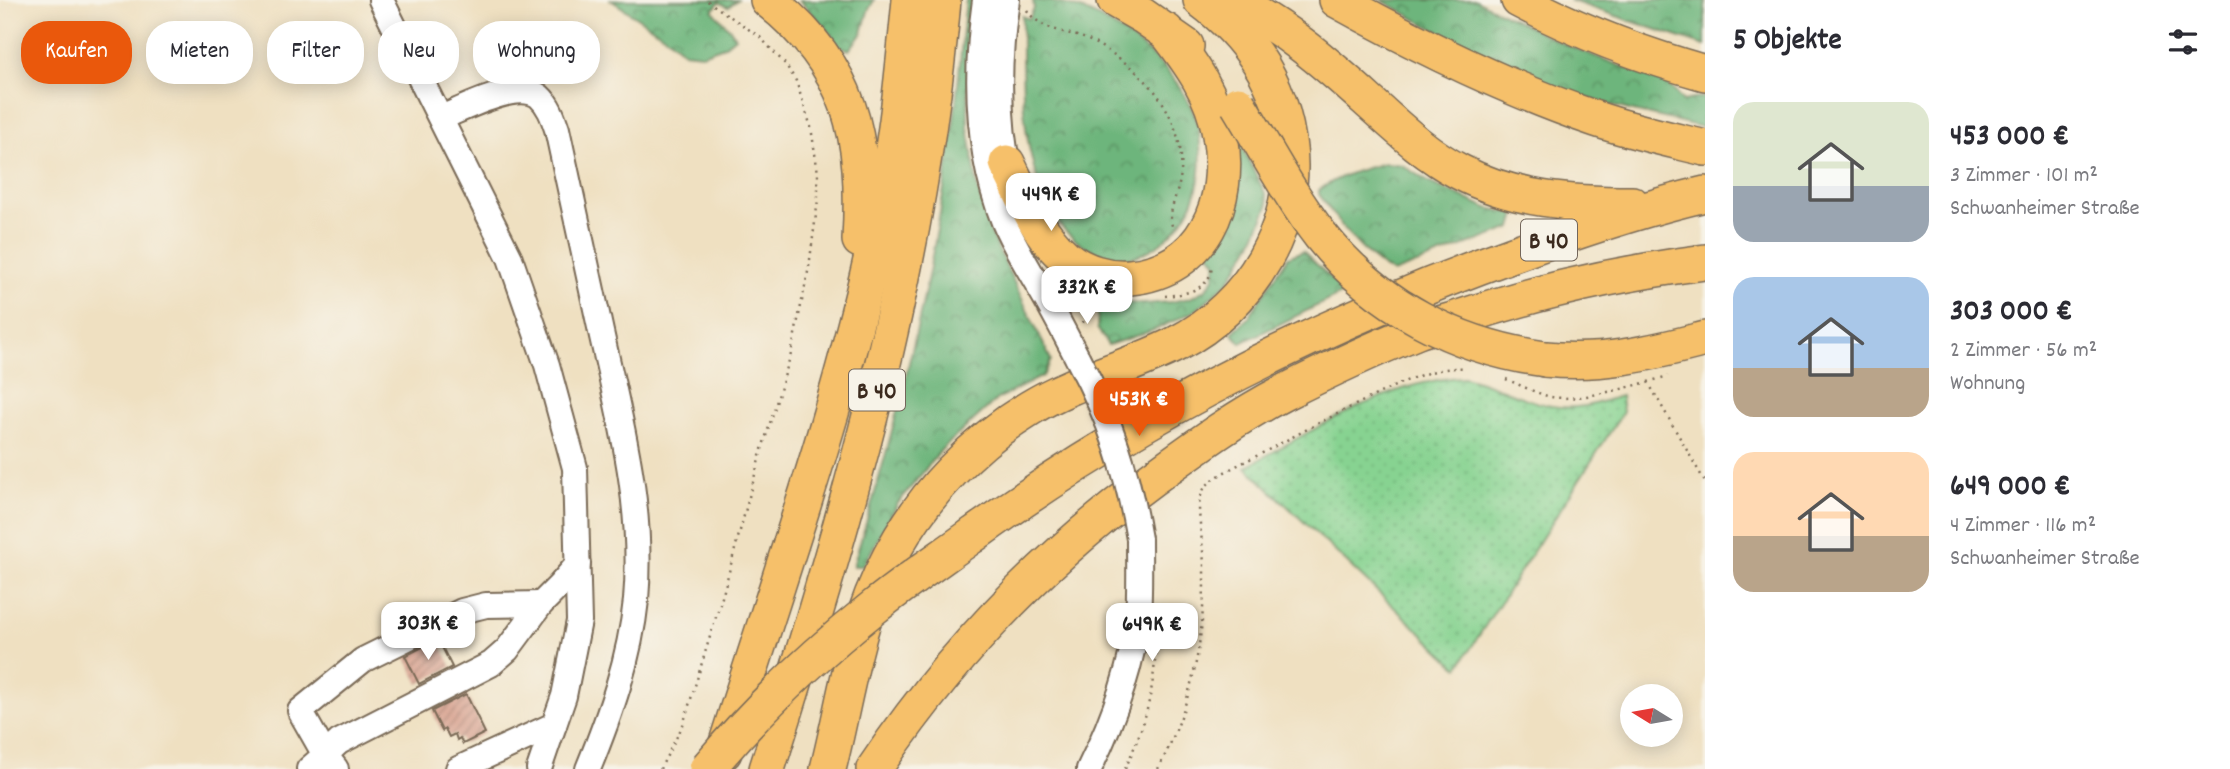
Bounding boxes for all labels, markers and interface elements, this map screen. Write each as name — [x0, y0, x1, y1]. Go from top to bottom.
chip: Kaufen — [21, 21, 132, 84]
chip: Mieten — [146, 21, 253, 84]
chip: Filter — [267, 21, 364, 84]
chip: Neu — [378, 21, 459, 84]
chip: Wohnung — [473, 21, 600, 84]
text: 5 Objekte — [1733, 21, 1842, 64]
icon: filters — [2164, 23, 2202, 61]
text: 453 000 € — [1950, 117, 2069, 160]
icon: home — [1789, 130, 1873, 214]
text: 3 Zimmer · 101 m² — [1950, 160, 2098, 193]
pin: 449K € — [994, 174, 1108, 233]
text: 449K € — [1022, 179, 1080, 212]
text: Schwanheimer Straße — [1950, 193, 2140, 226]
road number: B 40 — [1521, 220, 1577, 260]
pin: 332K € — [1030, 266, 1144, 326]
text: 332K € — [1057, 272, 1117, 305]
text: 303 000 € — [1950, 292, 2073, 335]
icon: home — [1789, 305, 1873, 389]
text: 2 Zimmer · 56 m² — [1950, 335, 2097, 368]
text: Wohnung — [1950, 368, 2025, 401]
road number: B 40 — [849, 370, 905, 410]
pin: 453K € — [1082, 378, 1196, 438]
text: 453K € — [1109, 384, 1169, 417]
text: 649 000 € — [1950, 467, 2070, 510]
icon: home — [1789, 480, 1873, 564]
text: 4 Zimmer · 116 m² — [1950, 510, 2096, 543]
text: Schwanheimer Straße — [1950, 543, 2140, 576]
pin: 303K € — [371, 602, 485, 662]
pin: 649K € — [1095, 604, 1209, 663]
text: 303K € — [397, 608, 459, 641]
text: 649K € — [1122, 609, 1182, 642]
north arrow — [1620, 684, 1684, 747]
map controls — [1620, 684, 1683, 747]

